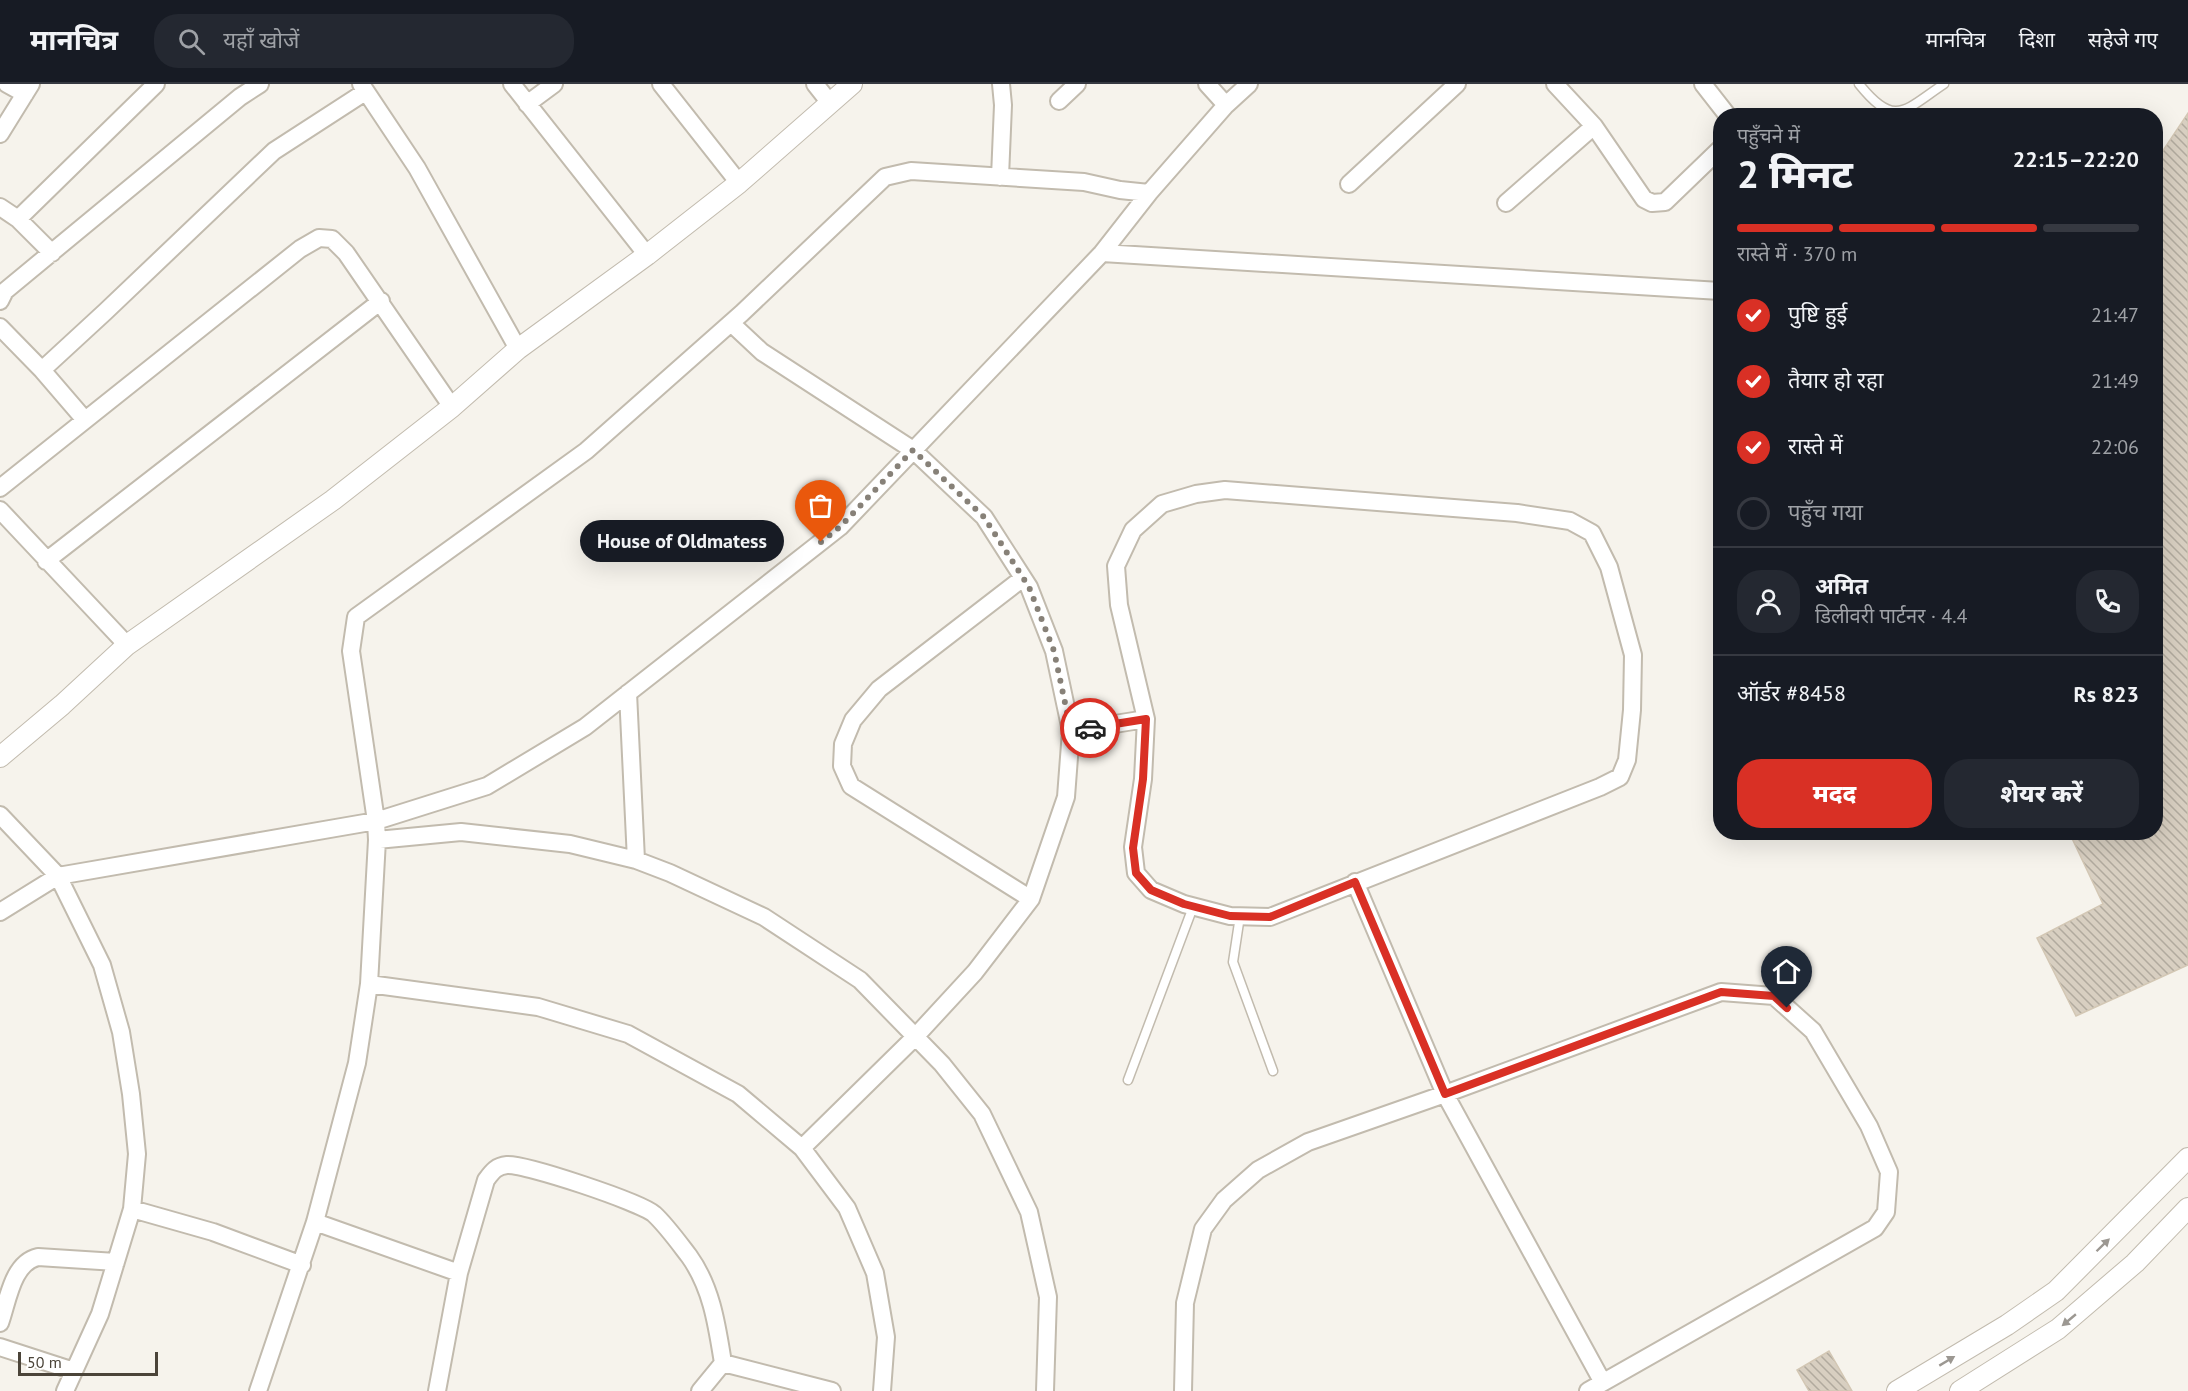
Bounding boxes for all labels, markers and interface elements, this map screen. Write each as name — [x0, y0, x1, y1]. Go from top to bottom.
search box — [154, 14, 574, 68]
text: मानचित्र — [30, 21, 118, 58]
icon: search — [175, 25, 208, 58]
text: यहाँ खोजें — [223, 26, 299, 54]
text: मानचित्र — [1926, 26, 1986, 53]
text: दिशा — [2019, 26, 2055, 53]
text: सहेजे गए — [2088, 26, 2158, 53]
text: पहुँचने में — [1737, 123, 1800, 149]
text: 22:15–22:20 — [2013, 145, 2139, 173]
text: 2 मिनट — [1737, 148, 1853, 199]
text: रास्ते में · 370 m — [1737, 241, 1857, 267]
icon: check — [1737, 299, 1770, 332]
text: पुष्टि हुई — [1788, 300, 1847, 328]
text: 21:47 — [2091, 302, 2139, 328]
icon: check — [1737, 365, 1770, 398]
text: तैयार हो रहा — [1788, 366, 1884, 394]
text: 21:49 — [2091, 368, 2139, 394]
icon: check — [1737, 431, 1770, 464]
text: रास्ते में — [1788, 432, 1843, 460]
text: 22:06 — [2091, 434, 2139, 460]
pin — [795, 480, 846, 542]
icon: bag — [804, 489, 837, 522]
text: पहुँच गया — [1788, 498, 1863, 526]
callout: House of Oldmatess — [581, 521, 785, 563]
text: House of Oldmatess — [597, 528, 767, 554]
button: person — [1737, 570, 1800, 633]
button: phone — [2076, 570, 2139, 633]
text: अमित — [1815, 572, 1868, 600]
text: डिलीवरी पार्टनर · 4.4 — [1815, 603, 1967, 629]
text: ऑर्डर #8458 — [1737, 679, 1846, 707]
text: Rs 823 — [2073, 680, 2139, 708]
courier — [1060, 698, 1120, 758]
icon: car — [1074, 712, 1107, 745]
button: मदद — [1737, 759, 1932, 828]
button: शेयर करें — [1944, 759, 2139, 828]
pin — [1761, 946, 1812, 1008]
icon: home — [1770, 955, 1803, 988]
one-way arrow — [2095, 1238, 2110, 1252]
one-way arrow — [2062, 1313, 2077, 1326]
scale bar — [18, 1349, 158, 1376]
text: 50 m — [27, 1352, 62, 1372]
one-way arrow — [1939, 1355, 1955, 1366]

